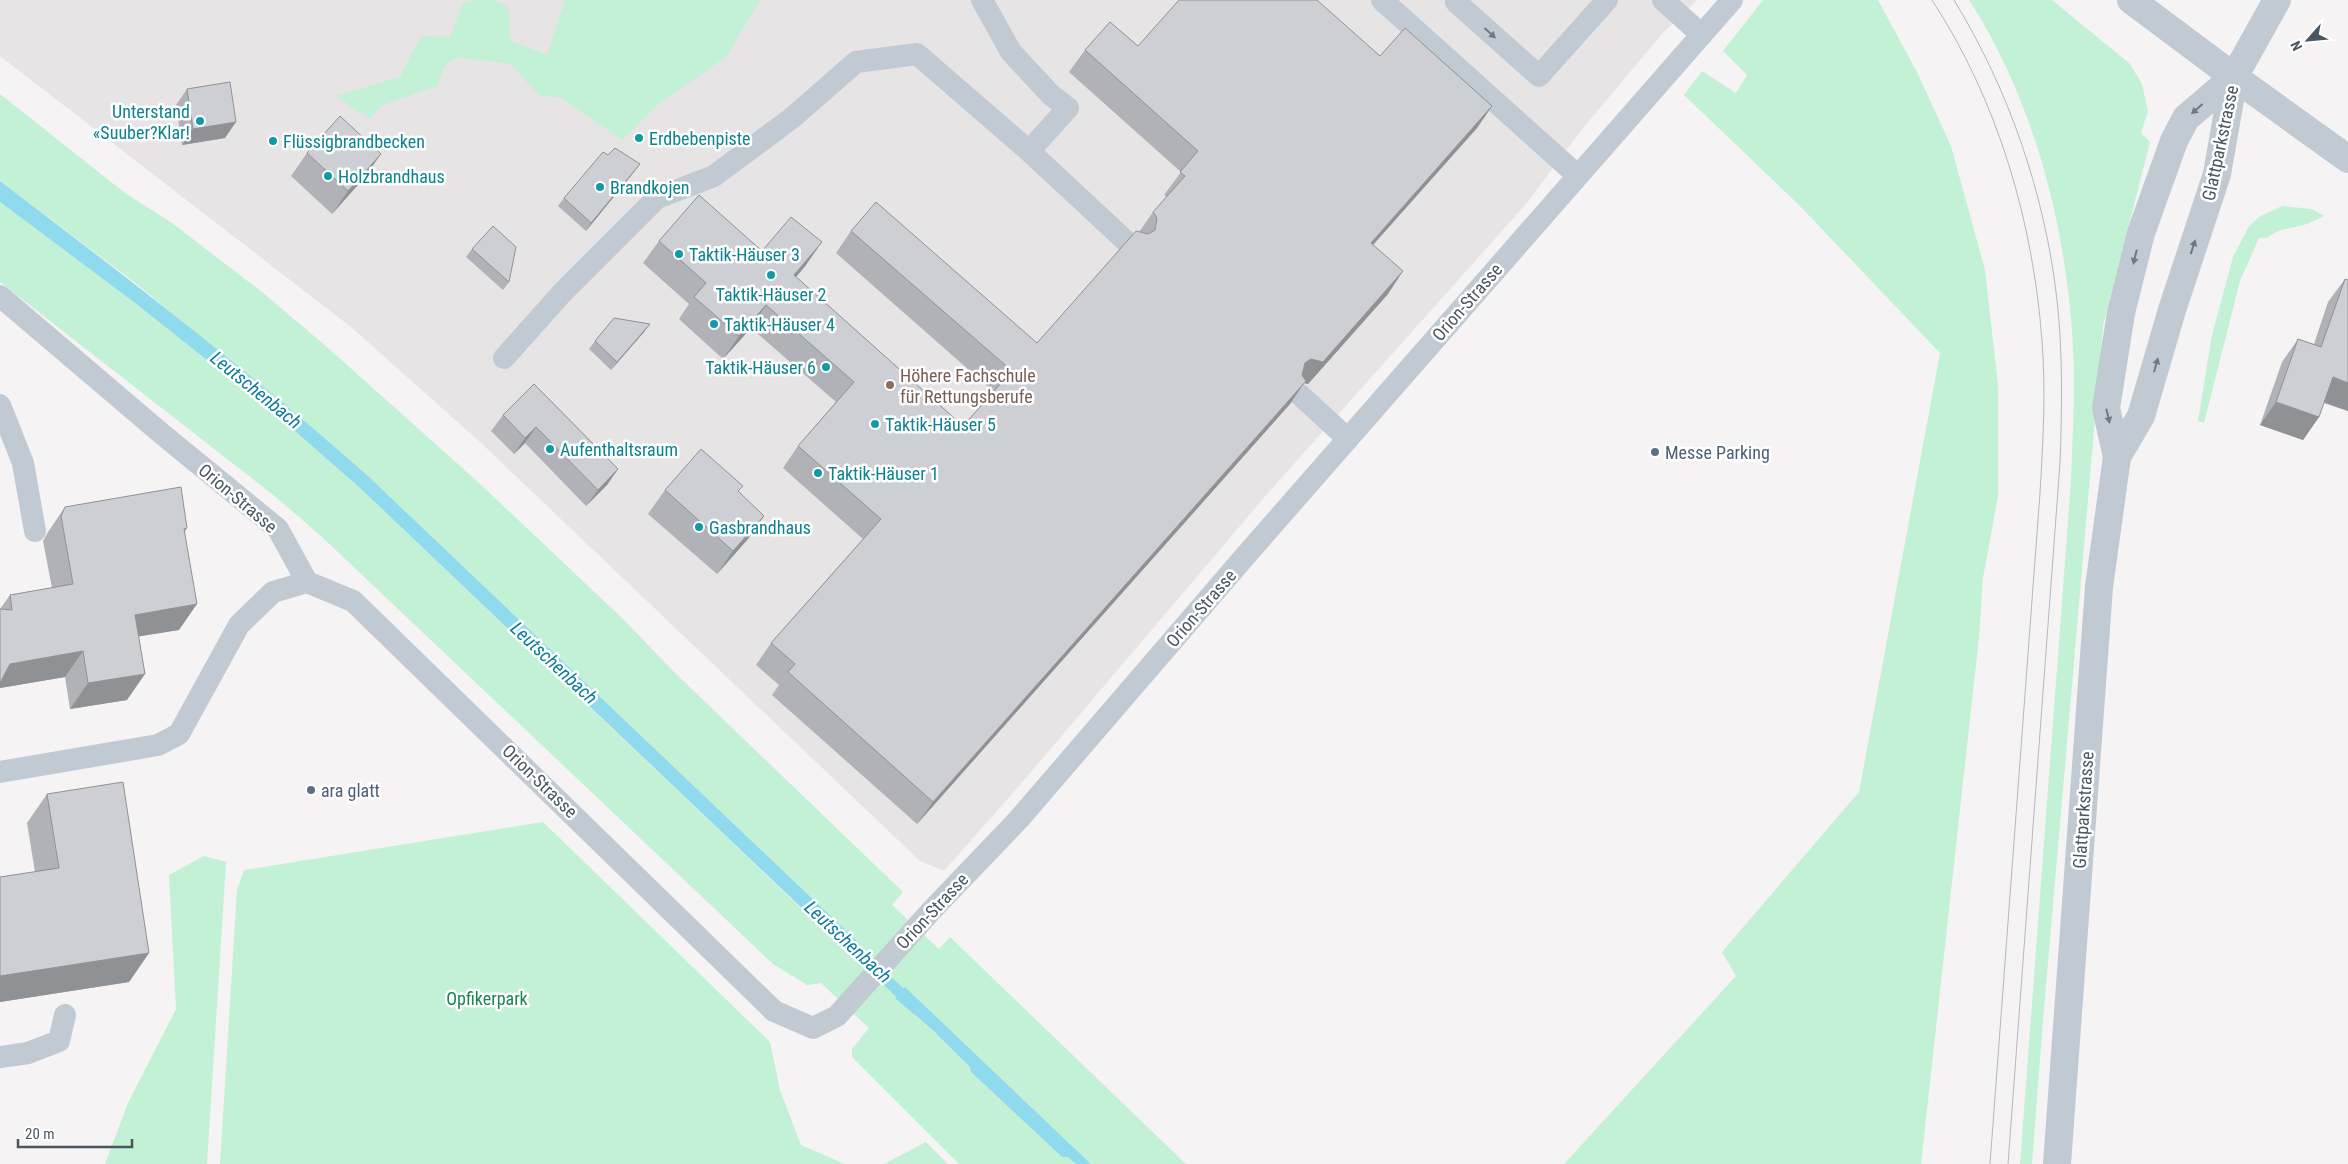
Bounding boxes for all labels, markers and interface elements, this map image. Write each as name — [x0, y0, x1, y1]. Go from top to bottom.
north arrow — [2283, 15, 2333, 65]
one-way arrow — [1484, 27, 1496, 39]
text: N — [2287, 38, 2305, 53]
street label: Glattparkstrasse — [2198, 83, 2242, 203]
place label: Unterstand «Suuber?Klar! — [93, 101, 190, 143]
one-way arrow — [2192, 103, 2204, 115]
marker: Unterstand «Suuber?Klar! — [194, 115, 206, 127]
place label: Erdbebenpiste — [649, 128, 751, 149]
place label: Flüssigbrandbecken — [283, 131, 425, 152]
marker: Erdbebenpiste — [633, 132, 645, 144]
marker: Flüssigbrandbecken — [267, 135, 279, 147]
place label: Holzbrandhaus — [338, 166, 445, 187]
marker: Holzbrandhaus — [322, 170, 334, 182]
place label: Brandkojen — [610, 177, 690, 198]
marker: Brandkojen — [594, 181, 606, 193]
one-way arrow — [2189, 239, 2197, 254]
place label: Taktik-Häuser 3 — [689, 244, 800, 265]
marker: Taktik-Häuser 3 — [673, 248, 685, 260]
one-way arrow — [2131, 249, 2139, 264]
street label: Orion-Strasse — [1428, 259, 1506, 345]
marker: Taktik-Häuser 2 — [765, 269, 777, 281]
place label: Taktik-Häuser 2 — [716, 284, 827, 305]
place label: Taktik-Häuser 4 — [724, 314, 835, 335]
marker: Taktik-Häuser 4 — [708, 318, 720, 330]
water label: Leutschenbach — [206, 346, 306, 434]
place label: Taktik-Häuser 6 — [705, 357, 816, 378]
one-way arrow — [2153, 357, 2161, 372]
marker: Taktik-Häuser 6 — [820, 361, 832, 373]
place label: Höhere Fachschule für Rettungsberufe — [900, 365, 1036, 407]
marker: Höhere Fachschule für Rettungsberufe — [884, 379, 896, 391]
one-way arrow — [2104, 408, 2112, 423]
place label: Taktik-Häuser 5 — [885, 414, 996, 435]
marker: Taktik-Häuser 5 — [869, 418, 881, 430]
place label: Aufenthaltsraum — [560, 439, 678, 460]
place label: Messe Parking — [1665, 442, 1770, 463]
marker: Aufenthaltsraum — [544, 443, 556, 455]
marker: Messe Parking — [1649, 446, 1661, 458]
street label: Orion-Strasse — [195, 459, 281, 537]
place label: Taktik-Häuser 1 — [828, 463, 939, 484]
marker: Taktik-Häuser 1 — [812, 467, 824, 479]
place label: Gasbrandhaus — [709, 517, 811, 538]
marker: Gasbrandhaus — [693, 521, 705, 533]
street label: Orion-Strasse — [1162, 565, 1240, 651]
water label: Leutschenbach — [506, 617, 602, 709]
street label: Orion-Strasse — [498, 740, 582, 822]
street label: Glattparkstrasse — [2068, 751, 2098, 869]
place label: ara glatt — [321, 780, 380, 801]
marker: ara glatt — [305, 784, 317, 796]
street label: Orion-Strasse — [892, 869, 972, 953]
water label: Leutschenbach — [800, 896, 896, 988]
park label: Opfikerpark — [446, 988, 528, 1009]
scale bar — [18, 1116, 131, 1148]
text: 20 m — [25, 1125, 55, 1143]

